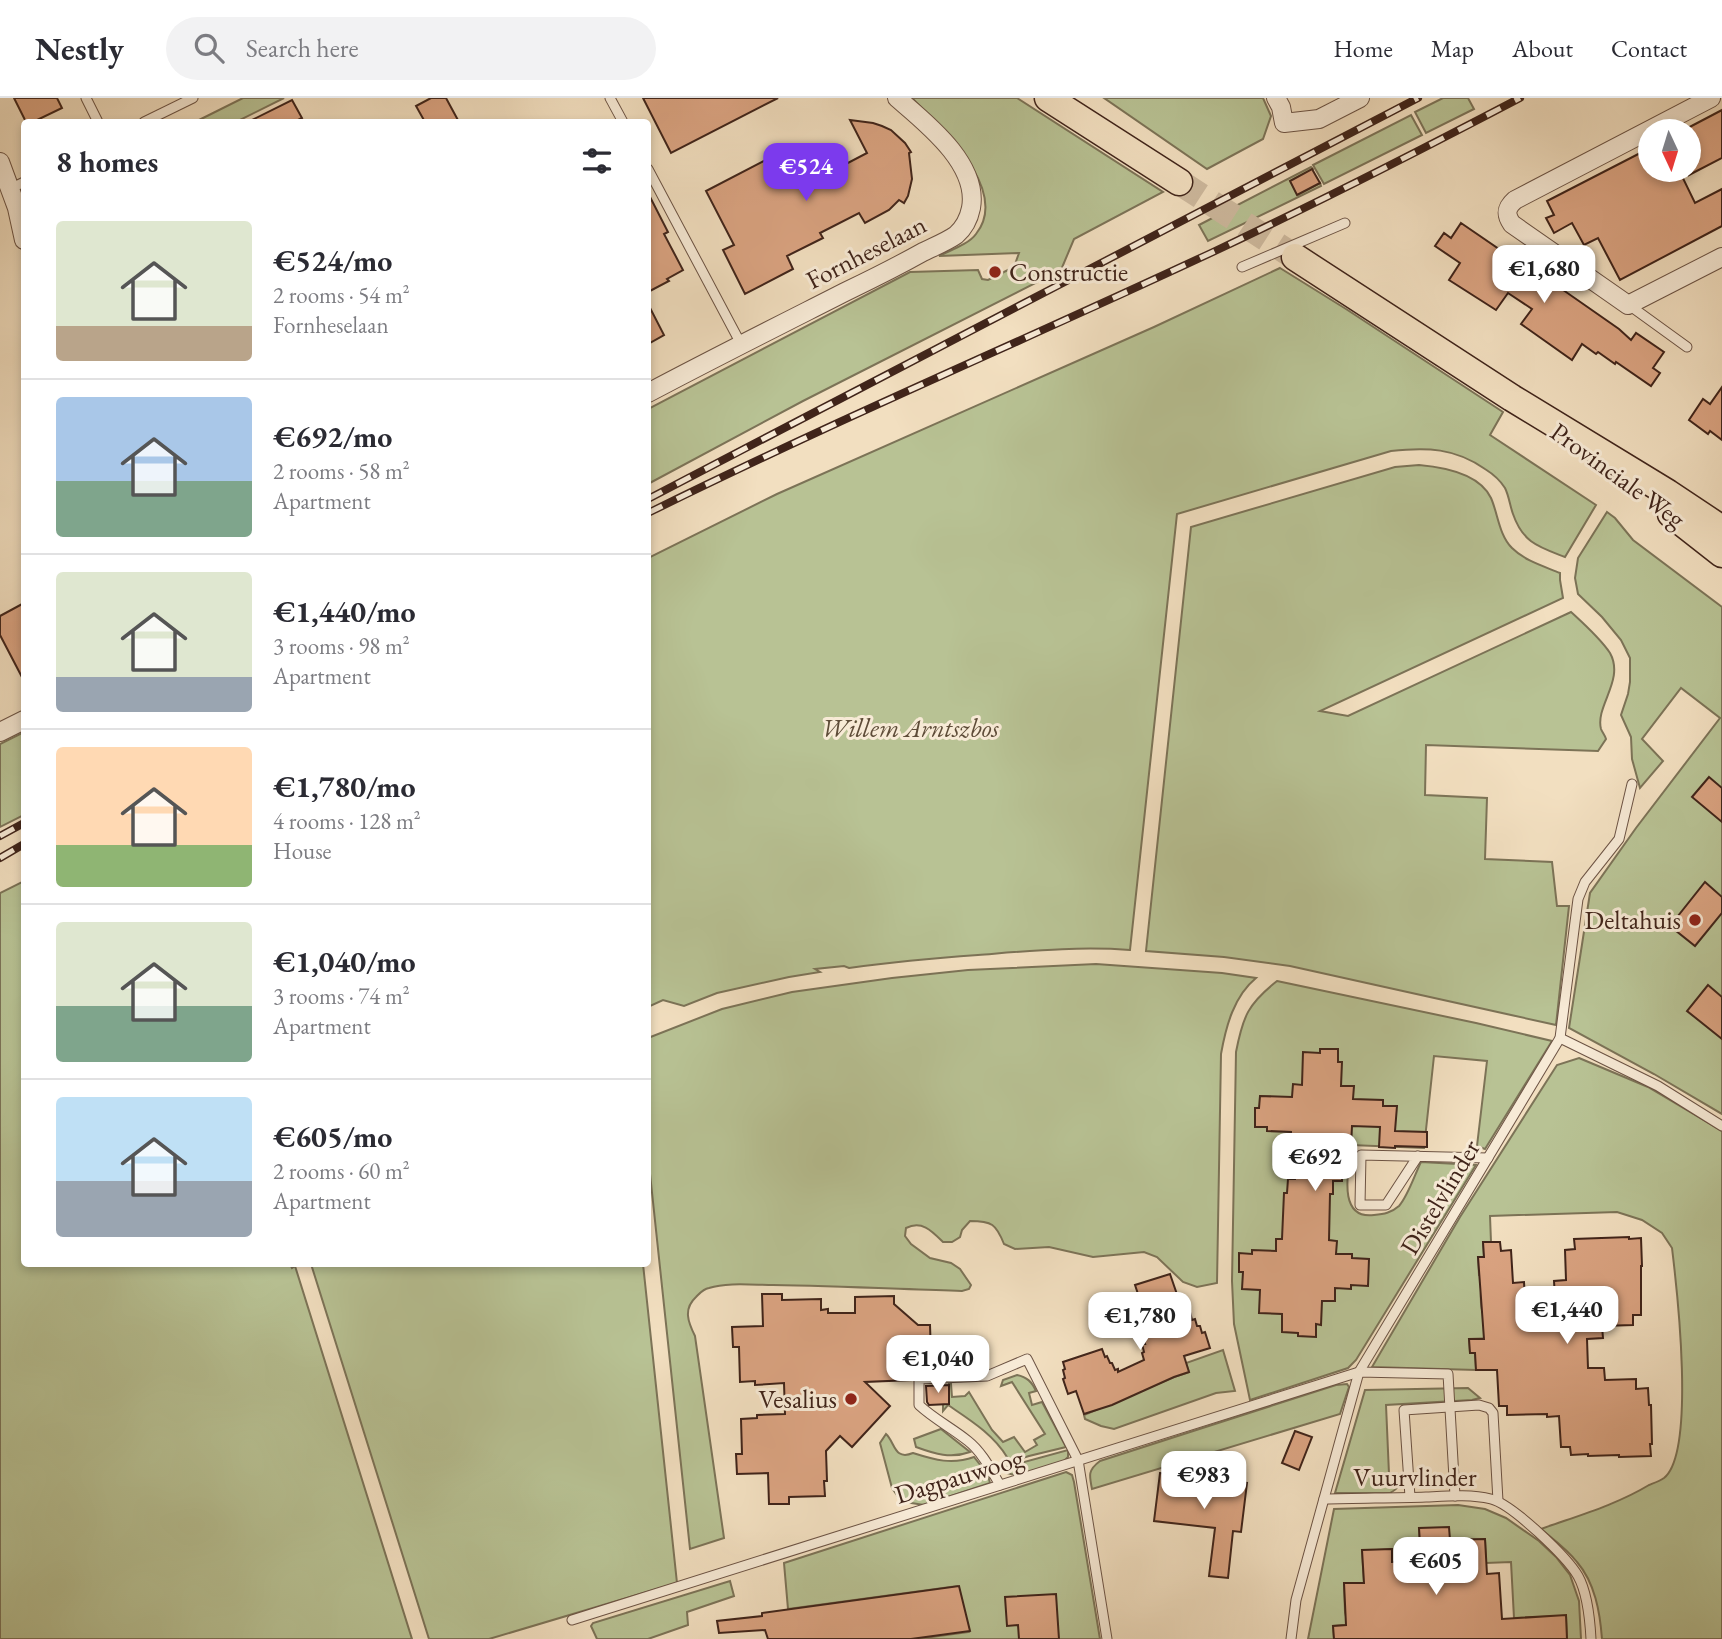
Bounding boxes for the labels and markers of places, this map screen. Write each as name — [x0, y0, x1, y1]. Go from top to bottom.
pin: €524 — [765, 144, 847, 203]
pin: €1,680 — [1487, 246, 1601, 305]
place label: Constructie — [1009, 255, 1128, 289]
marker: Constructie — [987, 264, 1003, 280]
place label: Deltahuis — [1585, 903, 1681, 937]
marker: Deltahuis — [1687, 912, 1703, 928]
pin: €692 — [1274, 1134, 1356, 1193]
pin: €1,440 — [1510, 1286, 1624, 1346]
pin: €1,780 — [1083, 1292, 1197, 1352]
pin: €1,040 — [881, 1336, 995, 1395]
place label: Vesalius — [759, 1382, 837, 1416]
marker: Vesalius — [843, 1391, 859, 1407]
pin: €983 — [1163, 1452, 1245, 1511]
pin: €605 — [1395, 1538, 1477, 1597]

